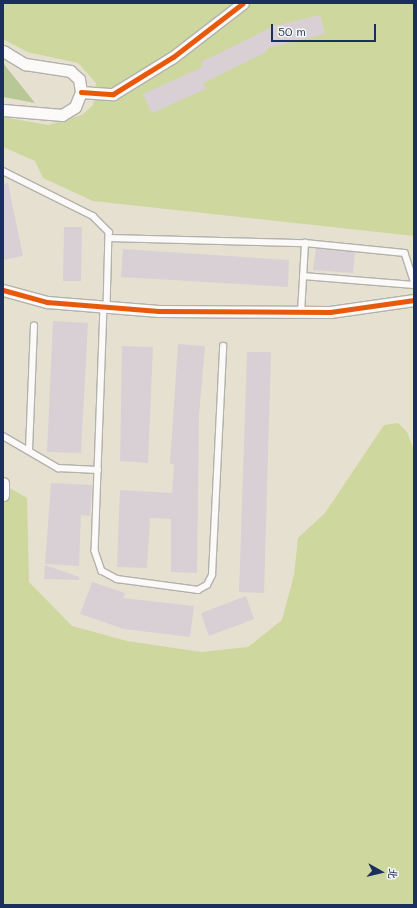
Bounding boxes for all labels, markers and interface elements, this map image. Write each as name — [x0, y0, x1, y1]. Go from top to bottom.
scale bar — [273, 16, 378, 42]
text: 50 m — [278, 23, 306, 39]
north arrow — [361, 852, 401, 892]
text: 北 — [385, 867, 402, 880]

